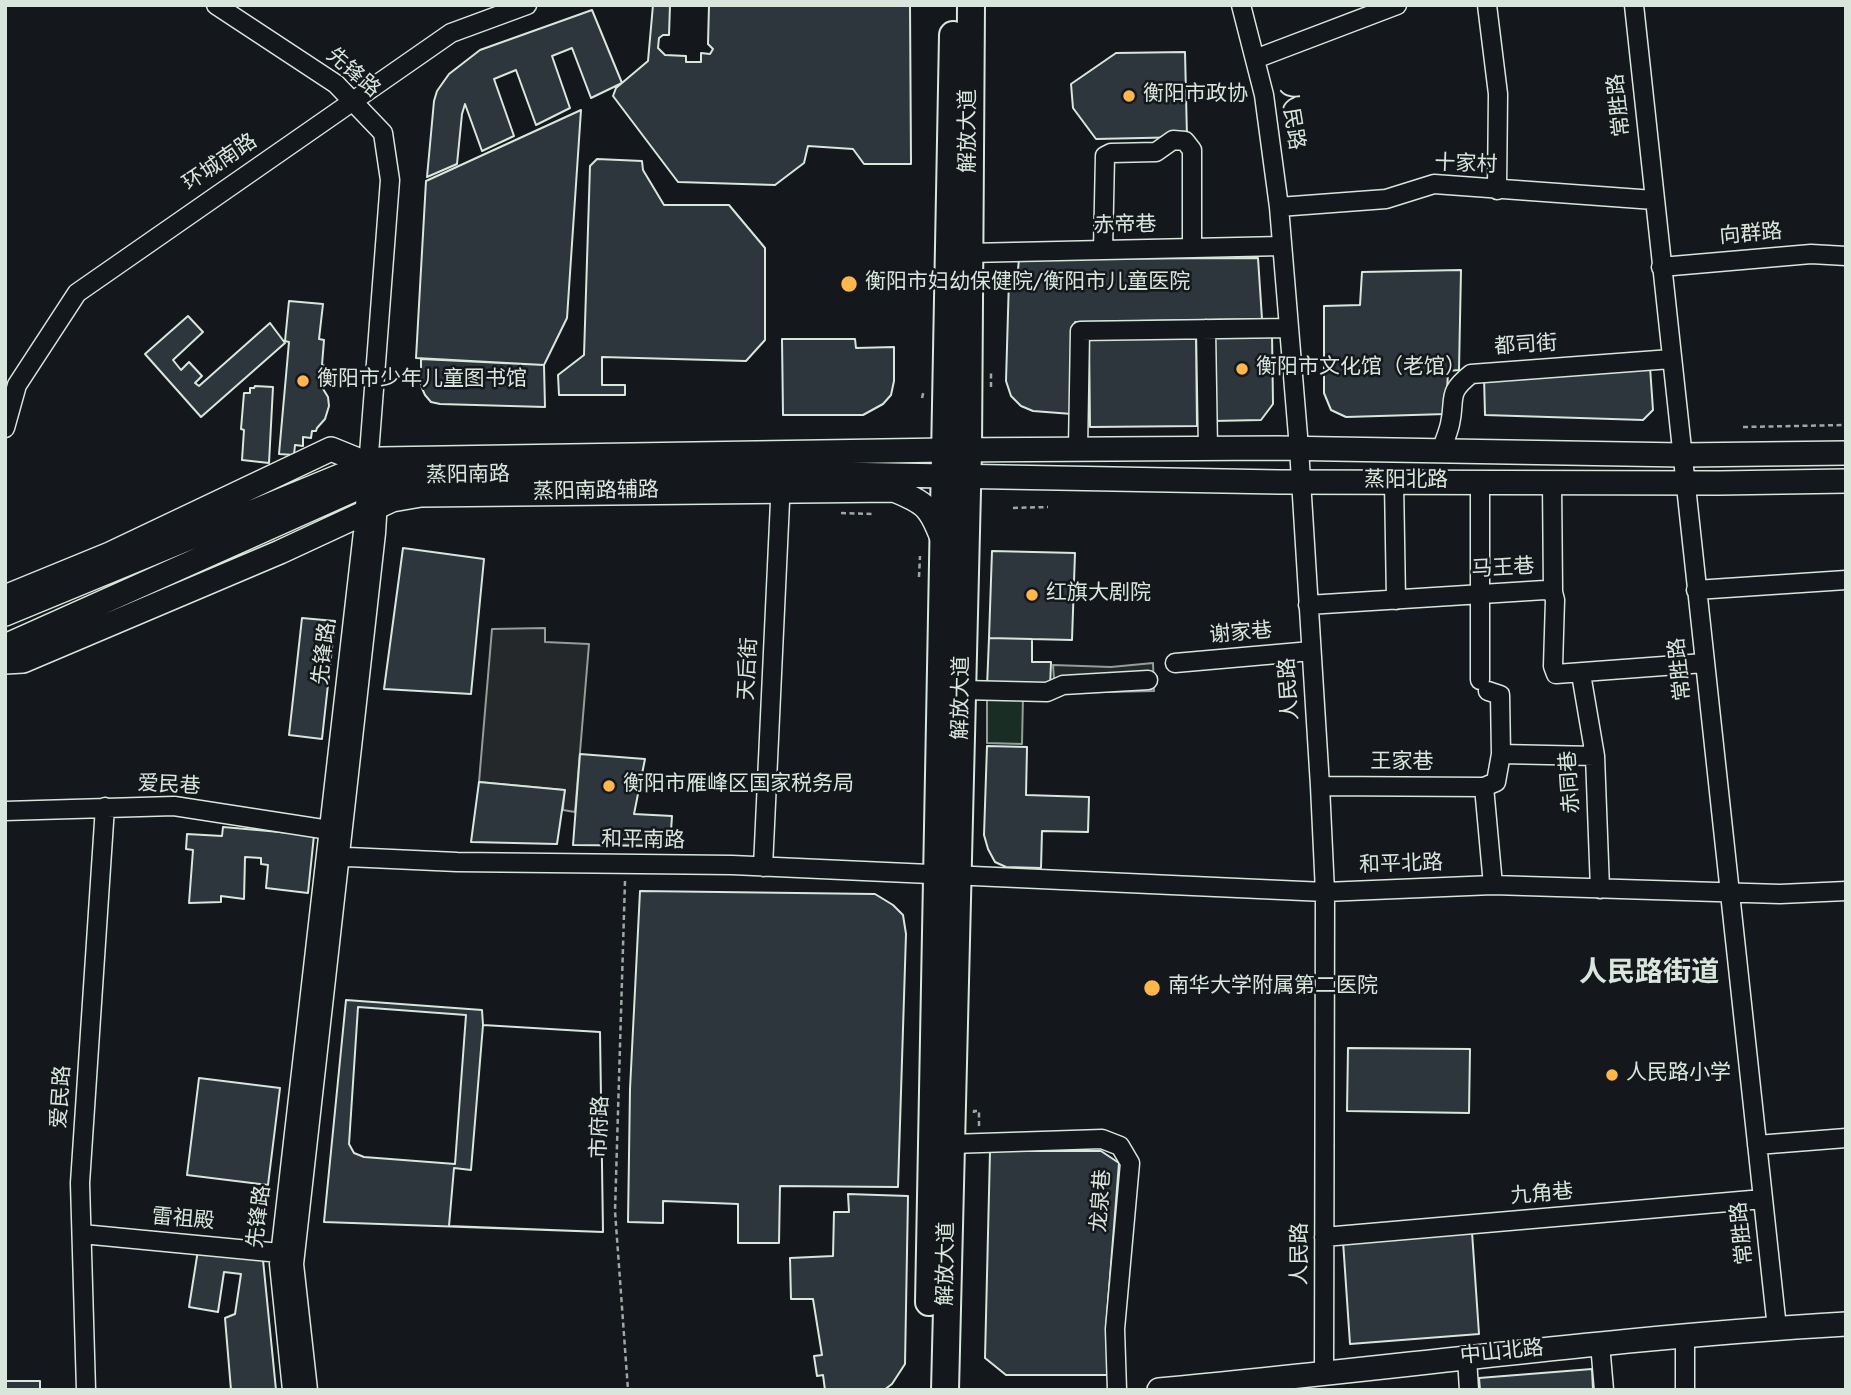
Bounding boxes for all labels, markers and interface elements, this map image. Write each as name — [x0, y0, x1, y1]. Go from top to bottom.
street label: 先锋路 — [320, 44, 384, 104]
street label: 常胜路 — [1605, 72, 1637, 138]
place label: 衡阳市政协 — [1143, 83, 1248, 109]
street label: 人民路 — [1273, 86, 1307, 152]
marker: 衡阳市政协 — [1121, 88, 1137, 104]
street label: 解放大道 — [957, 89, 983, 173]
street label: 环城南路 — [179, 130, 263, 198]
street label: 十家村 — [1434, 152, 1498, 180]
street label: 赤帝巷 — [1093, 214, 1157, 240]
street label: 向群路 — [1719, 221, 1783, 251]
place label: 衡阳市妇幼保健院/衡阳市儿童医院 — [865, 271, 1190, 297]
marker: 衡阳市妇幼保健院/衡阳市儿童医院 — [839, 274, 859, 294]
street label: 都司街 — [1494, 332, 1558, 362]
place label: 衡阳市文化馆（老馆） — [1256, 356, 1466, 382]
marker: 衡阳市文化馆（老馆） — [1234, 361, 1250, 377]
place label: 衡阳市少年儿童图书馆 — [317, 368, 527, 394]
marker: 衡阳市少年儿童图书馆 — [295, 373, 311, 389]
street label: 蒸阳南路 — [426, 464, 510, 490]
street label: 蒸阳北路 — [1364, 469, 1448, 495]
street label: 蒸阳南路辅路 — [533, 479, 659, 507]
street label: 马王巷 — [1471, 556, 1535, 584]
place label: 红旗大剧院 — [1046, 582, 1151, 608]
marker: 红旗大剧院 — [1024, 587, 1040, 603]
street label: 谢家巷 — [1209, 620, 1273, 650]
street label: 先锋路 — [310, 621, 342, 687]
street label: 常胜路 — [1666, 636, 1698, 702]
street label: 天后街 — [736, 637, 764, 701]
street label: 解放大道 — [950, 656, 976, 740]
street label: 人民路 — [1276, 657, 1306, 721]
street label: 赤同巷 — [1557, 750, 1587, 814]
street label: 王家巷 — [1371, 751, 1433, 777]
street label: 爱民巷 — [137, 773, 201, 801]
place label: 衡阳市雁峰区国家税务局 — [623, 773, 854, 799]
marker: 衡阳市雁峰区国家税务局 — [601, 778, 617, 794]
street label: 和平南路 — [601, 829, 685, 855]
street label: 和平北路 — [1359, 852, 1443, 880]
district label: 人民路街道 — [1579, 958, 1719, 992]
place label: 南华大学附属第二医院 — [1168, 975, 1378, 1001]
marker: 南华大学附属第二医院 — [1142, 978, 1162, 998]
place label: 人民路小学 — [1626, 1062, 1731, 1088]
street label: 爱民路 — [48, 1065, 78, 1129]
marker: 人民路小学 — [1604, 1067, 1620, 1083]
street label: 市府路 — [588, 1095, 616, 1159]
street label: 龙泉巷 — [1088, 1169, 1118, 1233]
street label: 九角巷 — [1510, 1181, 1574, 1211]
street label: 先锋路 — [245, 1184, 277, 1250]
street label: 常胜路 — [1728, 1200, 1760, 1266]
street label: 雷祖殿 — [151, 1206, 215, 1236]
street label: 解放大道 — [935, 1222, 961, 1306]
street label: 人民路 — [1289, 1223, 1315, 1285]
street label: 中山北路 — [1459, 1337, 1545, 1371]

